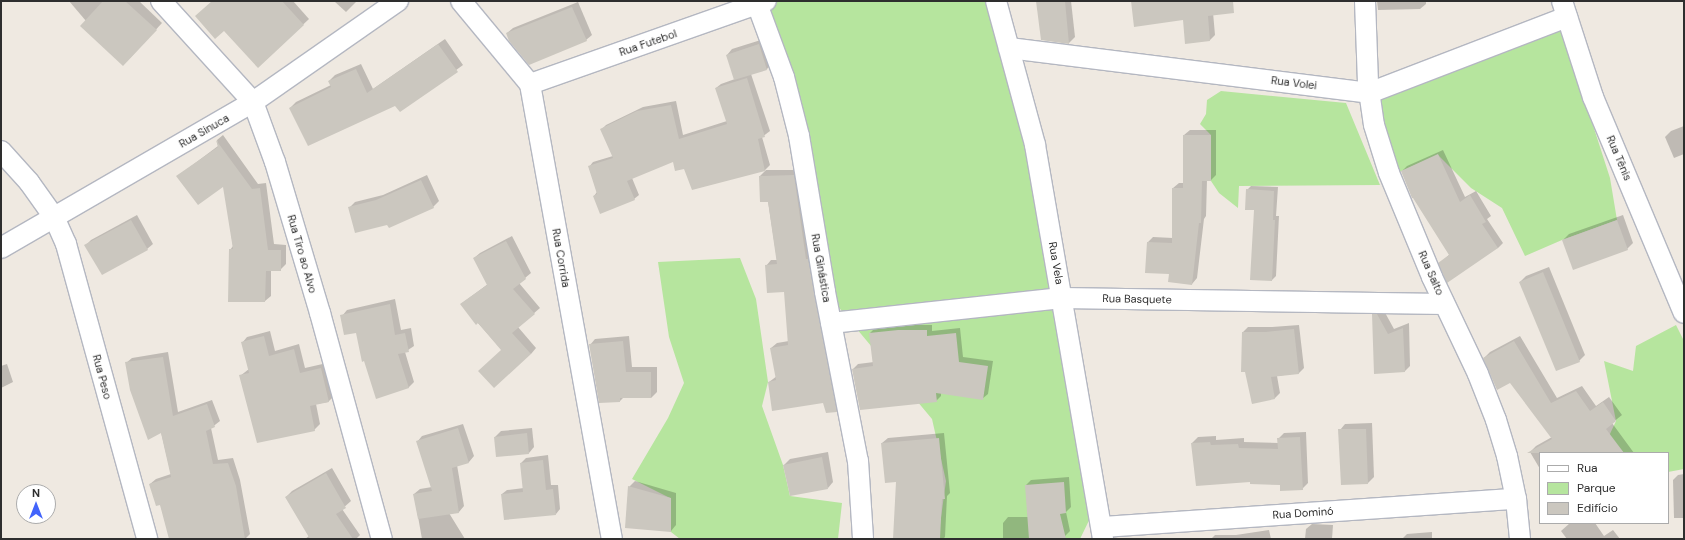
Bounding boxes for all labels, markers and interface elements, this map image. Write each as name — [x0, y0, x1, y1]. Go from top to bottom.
street label: Rua Futebol — [617, 27, 679, 59]
street label: Rua Volei — [1270, 74, 1318, 92]
street label: Rua Sinuca — [177, 111, 231, 151]
street label: Rua Tênis — [1604, 133, 1634, 183]
street label: Rua Tiro ao Alvo — [284, 213, 320, 295]
street label: Rua Corrida — [549, 227, 573, 289]
street label: Rua Ginástica — [808, 233, 834, 303]
street label: Rua Vela — [1046, 241, 1066, 285]
street label: Rua Salto — [1415, 249, 1447, 297]
street label: Rua Basquete — [1102, 292, 1172, 306]
street label: Rua Peso — [90, 353, 114, 401]
legend — [1539, 452, 1669, 524]
text: Rua — [1577, 460, 1598, 476]
text: Parque — [1577, 480, 1616, 496]
north arrow — [16, 484, 56, 524]
text: N — [32, 486, 40, 500]
text: Edifício — [1577, 500, 1618, 516]
street label: Rua Dominó — [1272, 504, 1334, 522]

